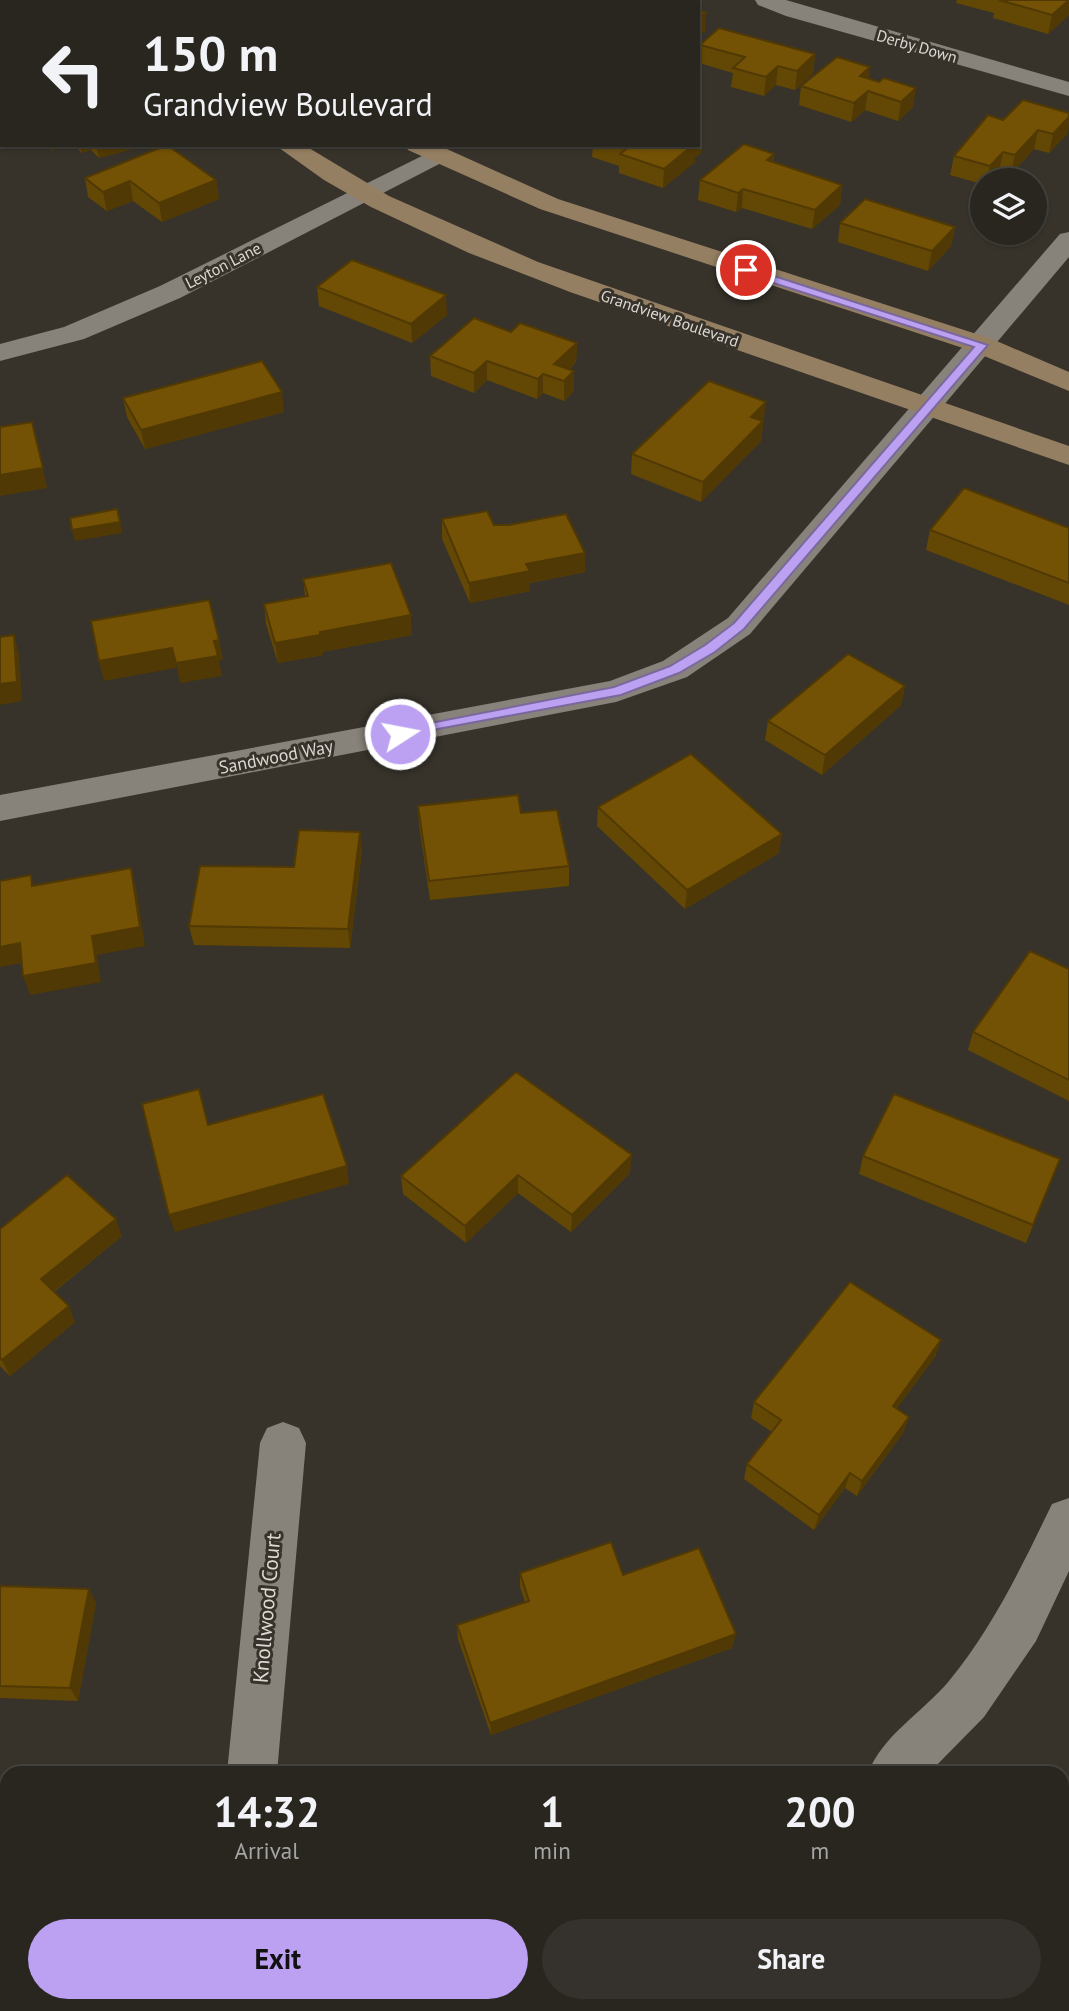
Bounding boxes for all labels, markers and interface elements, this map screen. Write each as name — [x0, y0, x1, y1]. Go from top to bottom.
text: 150 m — [143, 21, 278, 85]
street label: Derby Down — [874, 25, 960, 67]
icon: left — [28, 28, 119, 119]
text: Grandview Boulevard — [143, 83, 433, 125]
map controls — [970, 168, 1047, 245]
button: layers — [970, 168, 1047, 245]
street label: Leyton Lane — [182, 237, 264, 293]
pin — [716, 240, 776, 300]
icon: arrive — [727, 251, 765, 289]
street label: Grandview Boulevard — [598, 285, 742, 351]
position arrow — [363, 697, 437, 771]
street label: Sandwood Way — [217, 734, 336, 779]
street label: Knollwood Court — [246, 1532, 287, 1684]
text: 14:32 — [213, 1784, 320, 1839]
text: 1 — [540, 1784, 564, 1839]
text: 200 — [784, 1784, 856, 1839]
text: Arrival — [234, 1836, 299, 1865]
text: min — [533, 1836, 571, 1865]
text: m — [811, 1836, 829, 1865]
button: Exit — [28, 1919, 528, 1999]
button: Share — [542, 1919, 1041, 1999]

